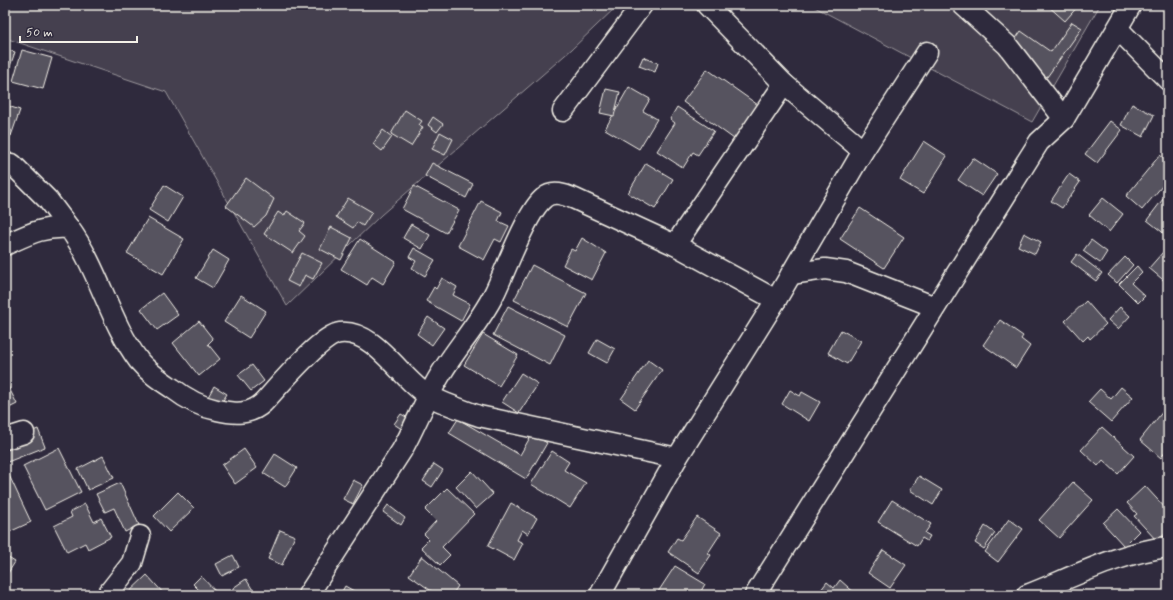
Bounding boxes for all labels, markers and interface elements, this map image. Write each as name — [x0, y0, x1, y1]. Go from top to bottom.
scale bar — [20, 18, 137, 44]
text: 50 m — [26, 25, 53, 41]

